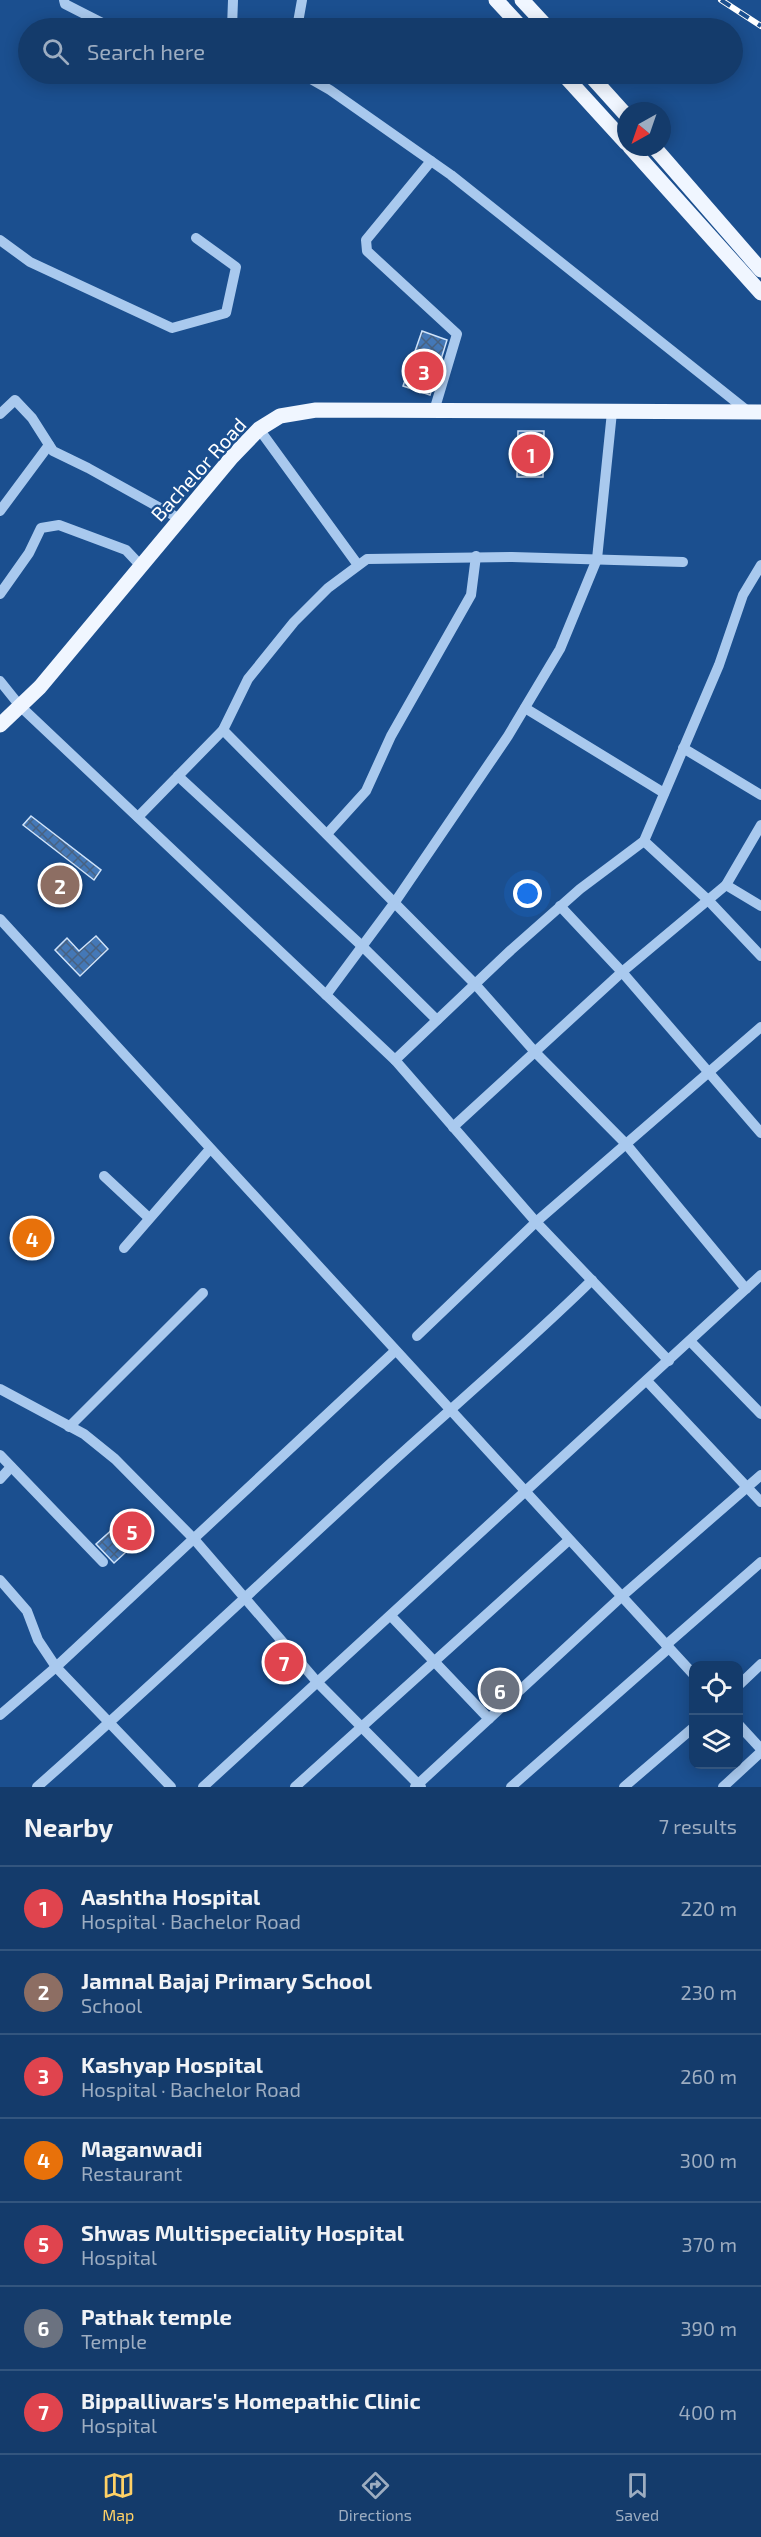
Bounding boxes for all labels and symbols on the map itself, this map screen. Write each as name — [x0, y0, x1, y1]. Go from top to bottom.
north arrow — [617, 102, 671, 156]
pin: 3 — [404, 348, 444, 394]
street label: Bachelor Road — [145, 412, 251, 526]
pin: 1 — [512, 432, 550, 476]
pin: 2 — [40, 862, 80, 908]
your location — [513, 879, 542, 908]
pin: 4 — [12, 1216, 51, 1260]
pin: 5 — [112, 1508, 152, 1553]
pin: 7 — [264, 1640, 304, 1684]
pin: 6 — [480, 1668, 520, 1712]

